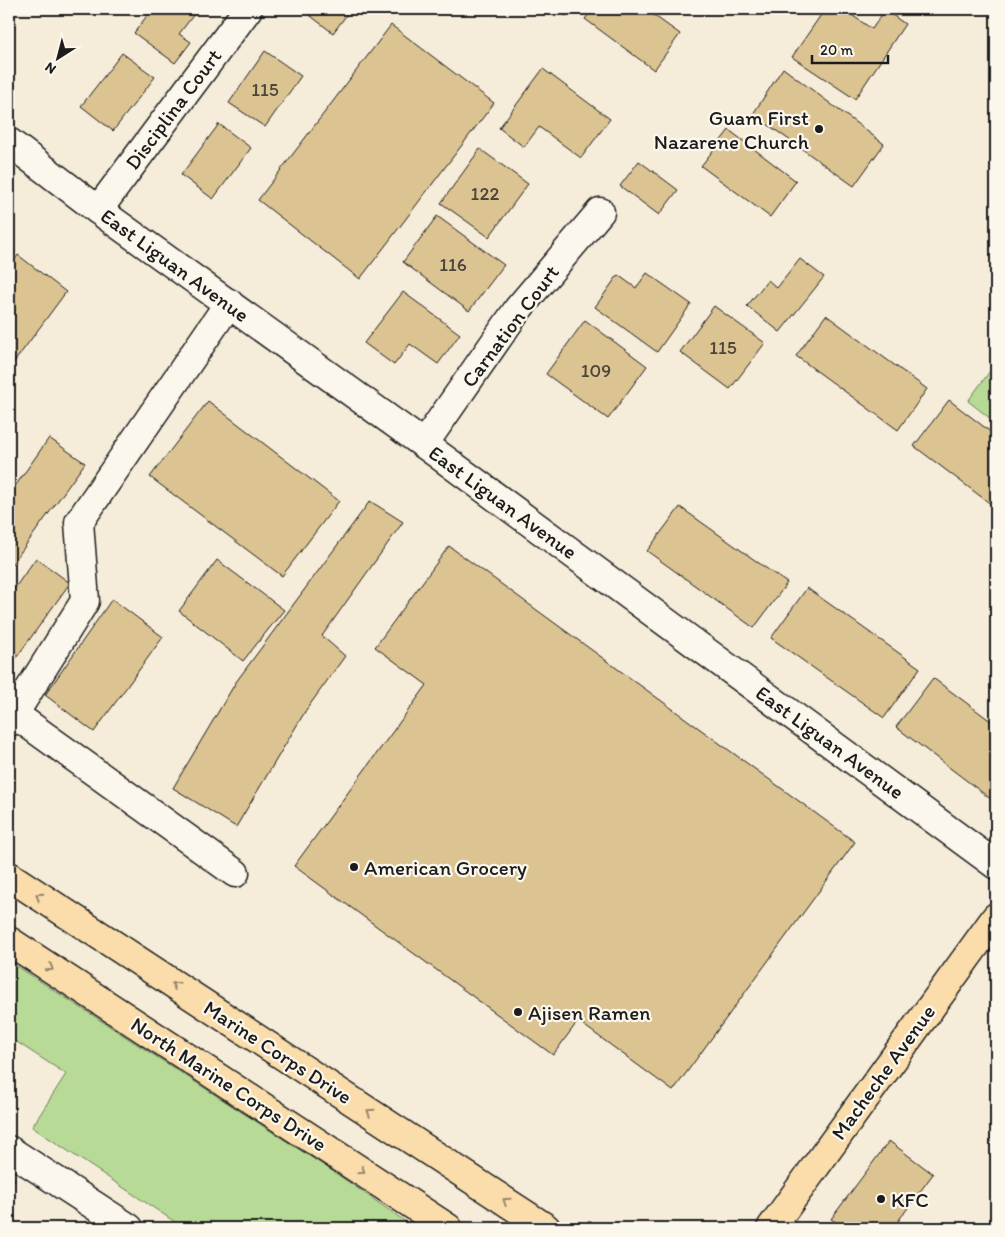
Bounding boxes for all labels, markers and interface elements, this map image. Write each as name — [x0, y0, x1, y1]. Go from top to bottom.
north arrow — [32, 32, 82, 82]
scale bar — [812, 32, 889, 64]
text: 20 m — [820, 41, 854, 59]
street label: Disciplina Court — [119, 44, 227, 174]
text: N — [42, 58, 59, 78]
house number: 115 — [251, 78, 279, 101]
place label: Guam First Nazarene Church — [654, 105, 810, 154]
marker: Guam First Nazarene Church — [813, 123, 825, 135]
house number: 122 — [471, 182, 499, 205]
street label: East Liguan Avenue — [96, 203, 254, 327]
house number: 116 — [439, 253, 467, 276]
street label: Carnation Court — [456, 260, 564, 392]
house number: 115 — [709, 336, 737, 359]
house number: 109 — [581, 359, 611, 382]
street label: East Liguan Avenue — [424, 440, 582, 564]
street label: East Liguan Avenue — [751, 680, 909, 804]
place label: American Grocery — [364, 855, 527, 880]
marker: American Grocery — [348, 861, 360, 873]
one-way arrow — [35, 893, 45, 902]
one-way arrow — [44, 962, 53, 971]
one-way arrow — [171, 982, 181, 991]
street label: Marine Corps Drive — [199, 995, 357, 1109]
place label: Ajisen Ramen — [528, 1000, 650, 1025]
street label: Macheche Avenue — [826, 1000, 940, 1144]
marker: Ajisen Ramen — [512, 1006, 524, 1018]
street label: North Marine Corps Drive — [126, 1011, 332, 1157]
one-way arrow — [366, 1109, 376, 1118]
one-way arrow — [356, 1165, 365, 1174]
place label: KFC — [891, 1187, 929, 1212]
marker: KFC — [875, 1193, 887, 1205]
one-way arrow — [502, 1198, 511, 1207]

